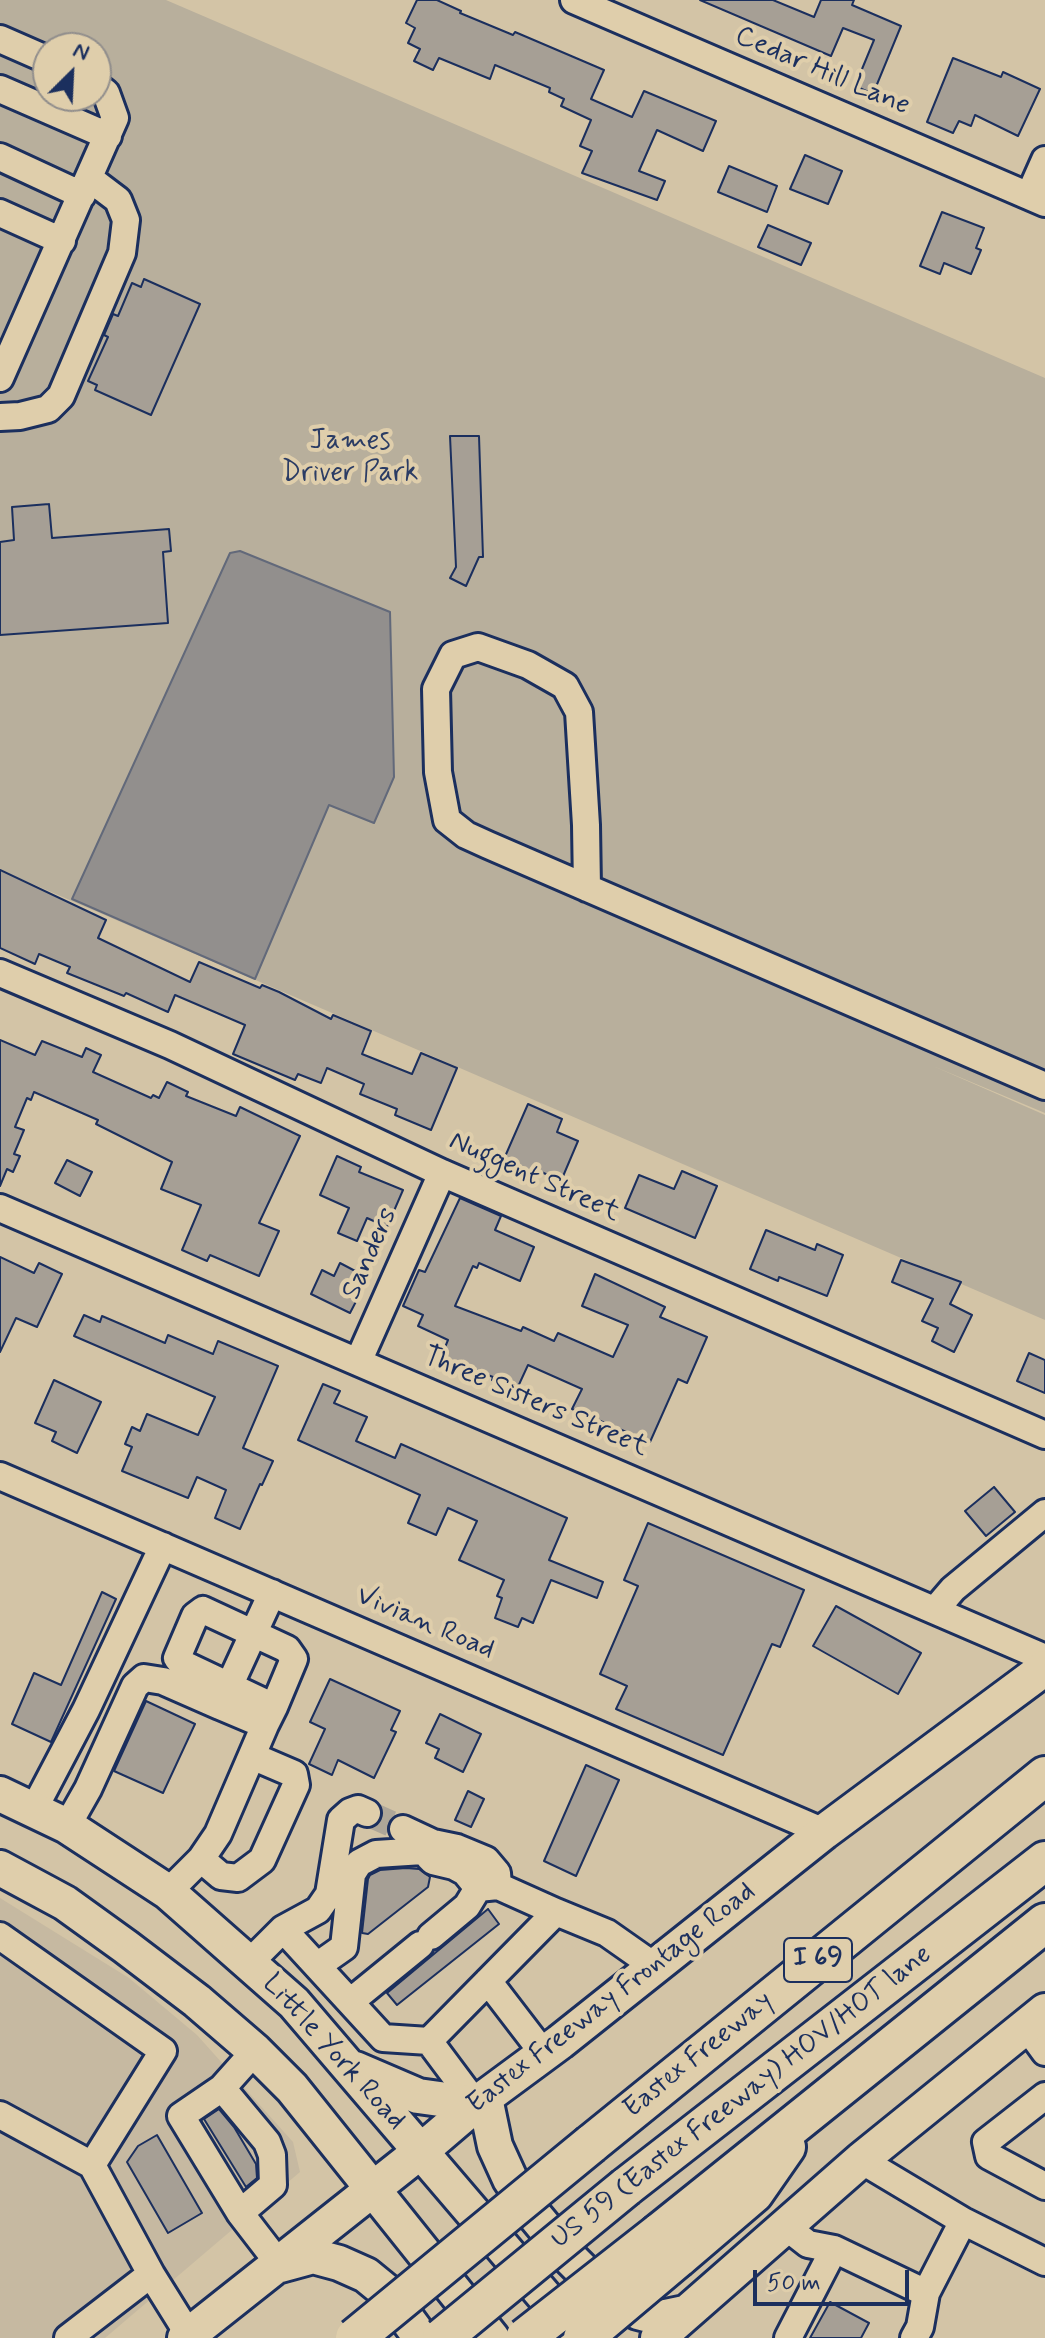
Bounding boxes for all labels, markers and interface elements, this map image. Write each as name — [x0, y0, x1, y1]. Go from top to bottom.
street label: Cedar Hill Lane — [729, 20, 915, 124]
north arrow — [32, 32, 112, 112]
text: N — [69, 36, 93, 68]
park label: James Driver Park — [282, 425, 418, 491]
street label: Nuggent Street — [443, 1125, 625, 1231]
street label: Sanders — [336, 1203, 406, 1305]
street label: Three Sisters Street — [418, 1340, 652, 1466]
street label: Vivian Road — [351, 1580, 499, 1668]
street label: Eastex Freeway Frontage Road — [461, 1876, 763, 2122]
road number: I 69 — [784, 1938, 852, 1982]
street label: US 59 (Eastex Freeway) HOV/HOT lane — [545, 1939, 939, 2257]
street label: Little York Road — [254, 1968, 412, 2138]
street label: Eastex Freeway — [617, 1985, 781, 2127]
scale bar — [757, 2254, 913, 2304]
text: 50 m — [767, 2268, 821, 2299]

